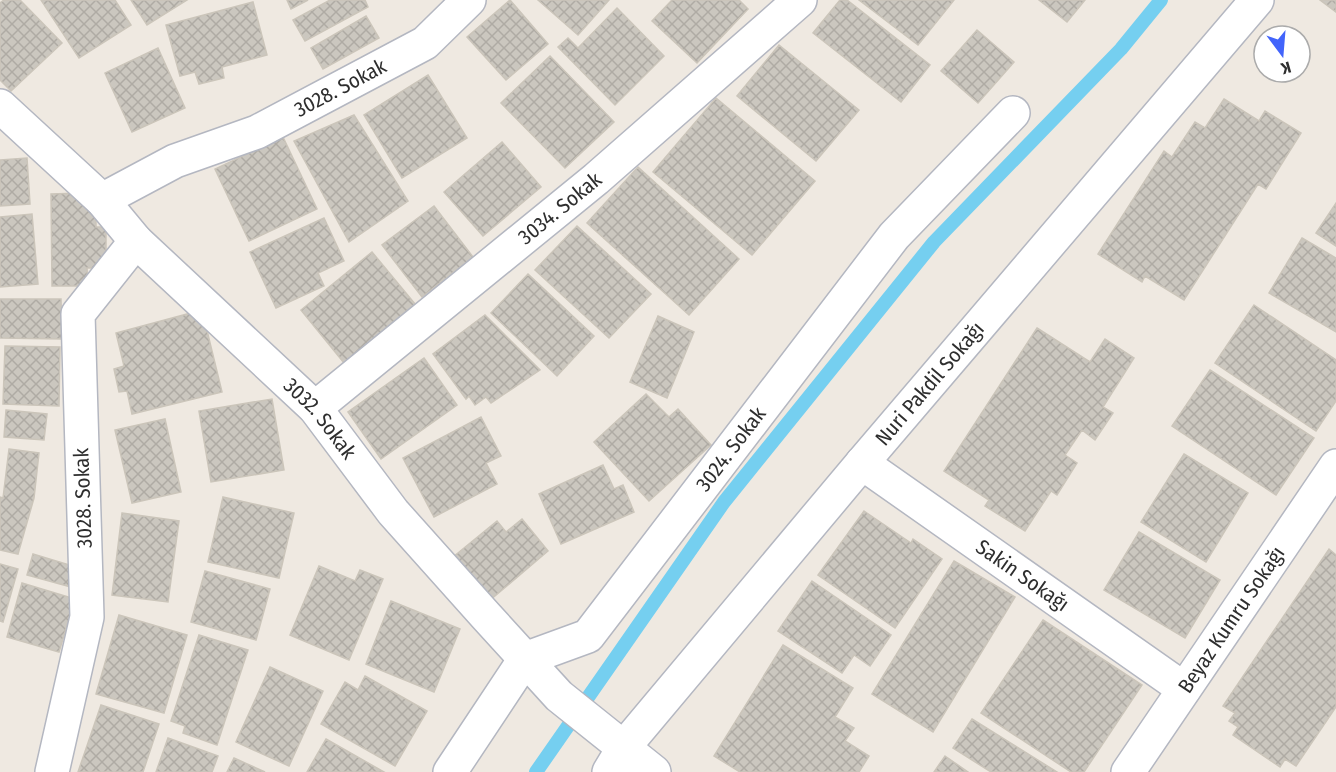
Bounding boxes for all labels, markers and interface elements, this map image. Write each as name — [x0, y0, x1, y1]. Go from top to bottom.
north arrow — [1252, 24, 1312, 84]
street label: 3028. Sokak — [290, 53, 391, 123]
text: K — [1278, 58, 1293, 79]
street label: 3034. Sokak — [513, 167, 607, 250]
street label: Nuri Pakdil Sokağı — [870, 316, 990, 451]
street label: 3032. Sokak — [278, 372, 362, 465]
street label: 3024. Sokak — [690, 401, 772, 497]
street label: 3028. Sokak — [68, 447, 98, 549]
street label: Sakin Sokağı — [971, 534, 1074, 617]
street label: Beyaz Kumru Sokağı — [1172, 541, 1291, 698]

